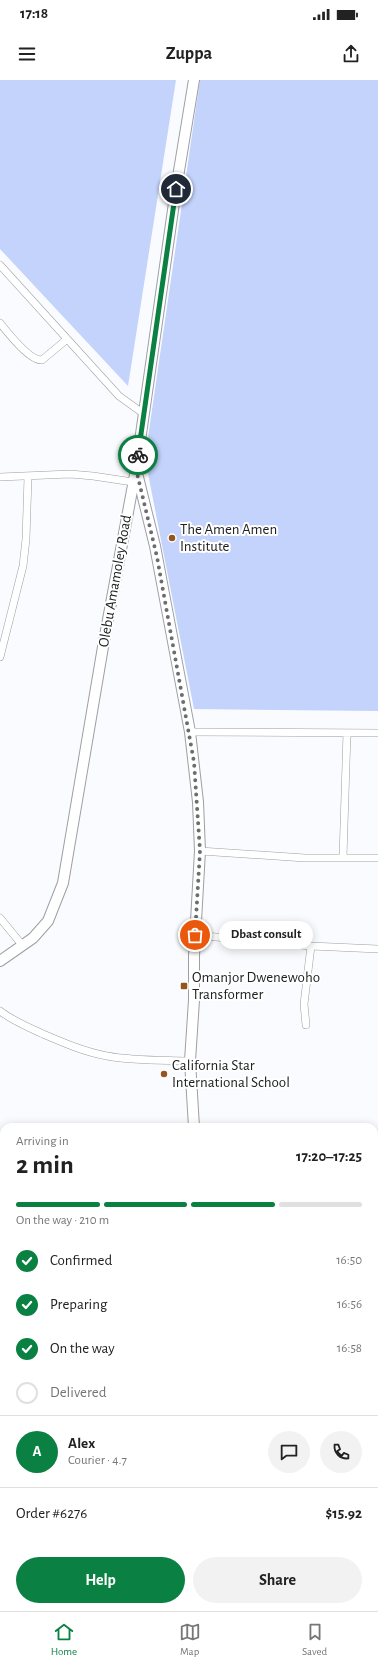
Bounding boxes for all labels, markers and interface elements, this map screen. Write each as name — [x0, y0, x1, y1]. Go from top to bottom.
text: 17:18 — [20, 6, 48, 21]
icon: menu — [16, 43, 38, 65]
icon: share — [340, 43, 362, 65]
text: Zuppa — [166, 45, 212, 63]
pin — [159, 172, 193, 206]
icon: home — [165, 178, 187, 200]
courier — [118, 435, 158, 475]
icon: bike — [127, 444, 149, 466]
street label: Olebu Amamoley Road — [96, 514, 134, 648]
place label: The Amen Amen Institute — [180, 522, 277, 554]
marker: The Amen Amen Institute — [167, 533, 177, 543]
pin — [178, 918, 212, 952]
callout: Dbast consult — [219, 921, 313, 949]
icon: bag — [184, 924, 206, 946]
text: Dbast consult — [231, 928, 301, 941]
place label: Omanjor Dwenewoho Transformer — [192, 970, 320, 1002]
marker: Omanjor Dwenewoho Transformer — [179, 981, 189, 991]
place label: California Star International School — [172, 1058, 290, 1090]
marker: California Star International School — [159, 1069, 169, 1079]
text: Arriving in — [16, 1135, 69, 1148]
text: 17:20–17:25 — [296, 1149, 362, 1164]
text: 2 min — [16, 1152, 74, 1178]
text: On the way · 210 m — [16, 1214, 109, 1227]
icon: check — [16, 1250, 38, 1272]
text: Confirmed — [50, 1253, 112, 1268]
text: 16:50 — [336, 1254, 362, 1267]
icon: check — [16, 1294, 38, 1316]
text: Preparing — [50, 1297, 107, 1312]
text: 16:56 — [337, 1298, 362, 1311]
icon: check — [16, 1338, 38, 1360]
text: On the way — [50, 1341, 115, 1356]
text: 16:58 — [337, 1342, 362, 1355]
text: Delivered — [50, 1385, 107, 1400]
button: chat — [268, 1431, 310, 1473]
button: phone — [320, 1431, 362, 1473]
text: Alex — [68, 1436, 95, 1451]
text: A — [32, 1444, 42, 1459]
text: Courier · 4.7 — [68, 1454, 127, 1467]
text: Order #6276 — [16, 1506, 87, 1521]
text: $15.92 — [326, 1506, 362, 1521]
button: Help — [16, 1557, 185, 1603]
button: Share — [193, 1557, 362, 1603]
tab: Home — [51, 1621, 77, 1658]
tab: Map — [179, 1621, 201, 1658]
tab: Saved — [302, 1621, 327, 1658]

